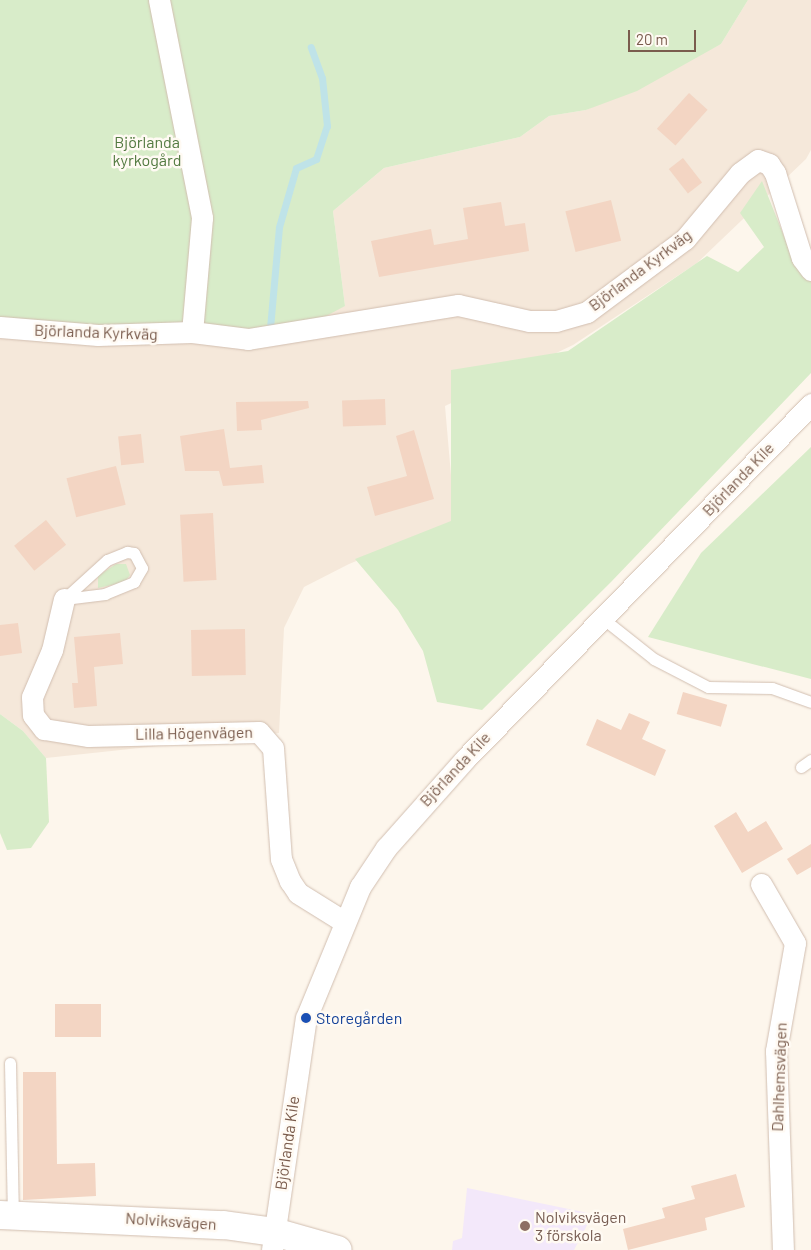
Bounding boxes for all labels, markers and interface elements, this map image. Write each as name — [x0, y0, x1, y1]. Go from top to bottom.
scale bar — [631, 20, 698, 52]
text: 20 m — [636, 30, 668, 48]
park label: Björlanda kyrkogård — [113, 132, 181, 170]
street label: Björlanda Kyrkväg — [585, 225, 695, 315]
street label: Björlanda Kyrkväg — [34, 320, 158, 344]
street label: Björlanda Kile — [698, 438, 778, 520]
street label: Lilla Högenvägen — [135, 722, 253, 744]
street label: Björlanda Kile — [416, 728, 494, 810]
place label: Storegården — [316, 1008, 402, 1028]
marker: Storegården — [300, 1012, 312, 1024]
street label: Dahlhemsvägen — [768, 1022, 790, 1132]
street label: Björlanda Kile — [271, 1095, 303, 1191]
place label: Nolviksvägen 3 förskola — [535, 1207, 626, 1245]
street label: Nolviksvägen — [125, 1208, 217, 1234]
marker: Nolviksvägen 3 förskola — [519, 1220, 531, 1232]

